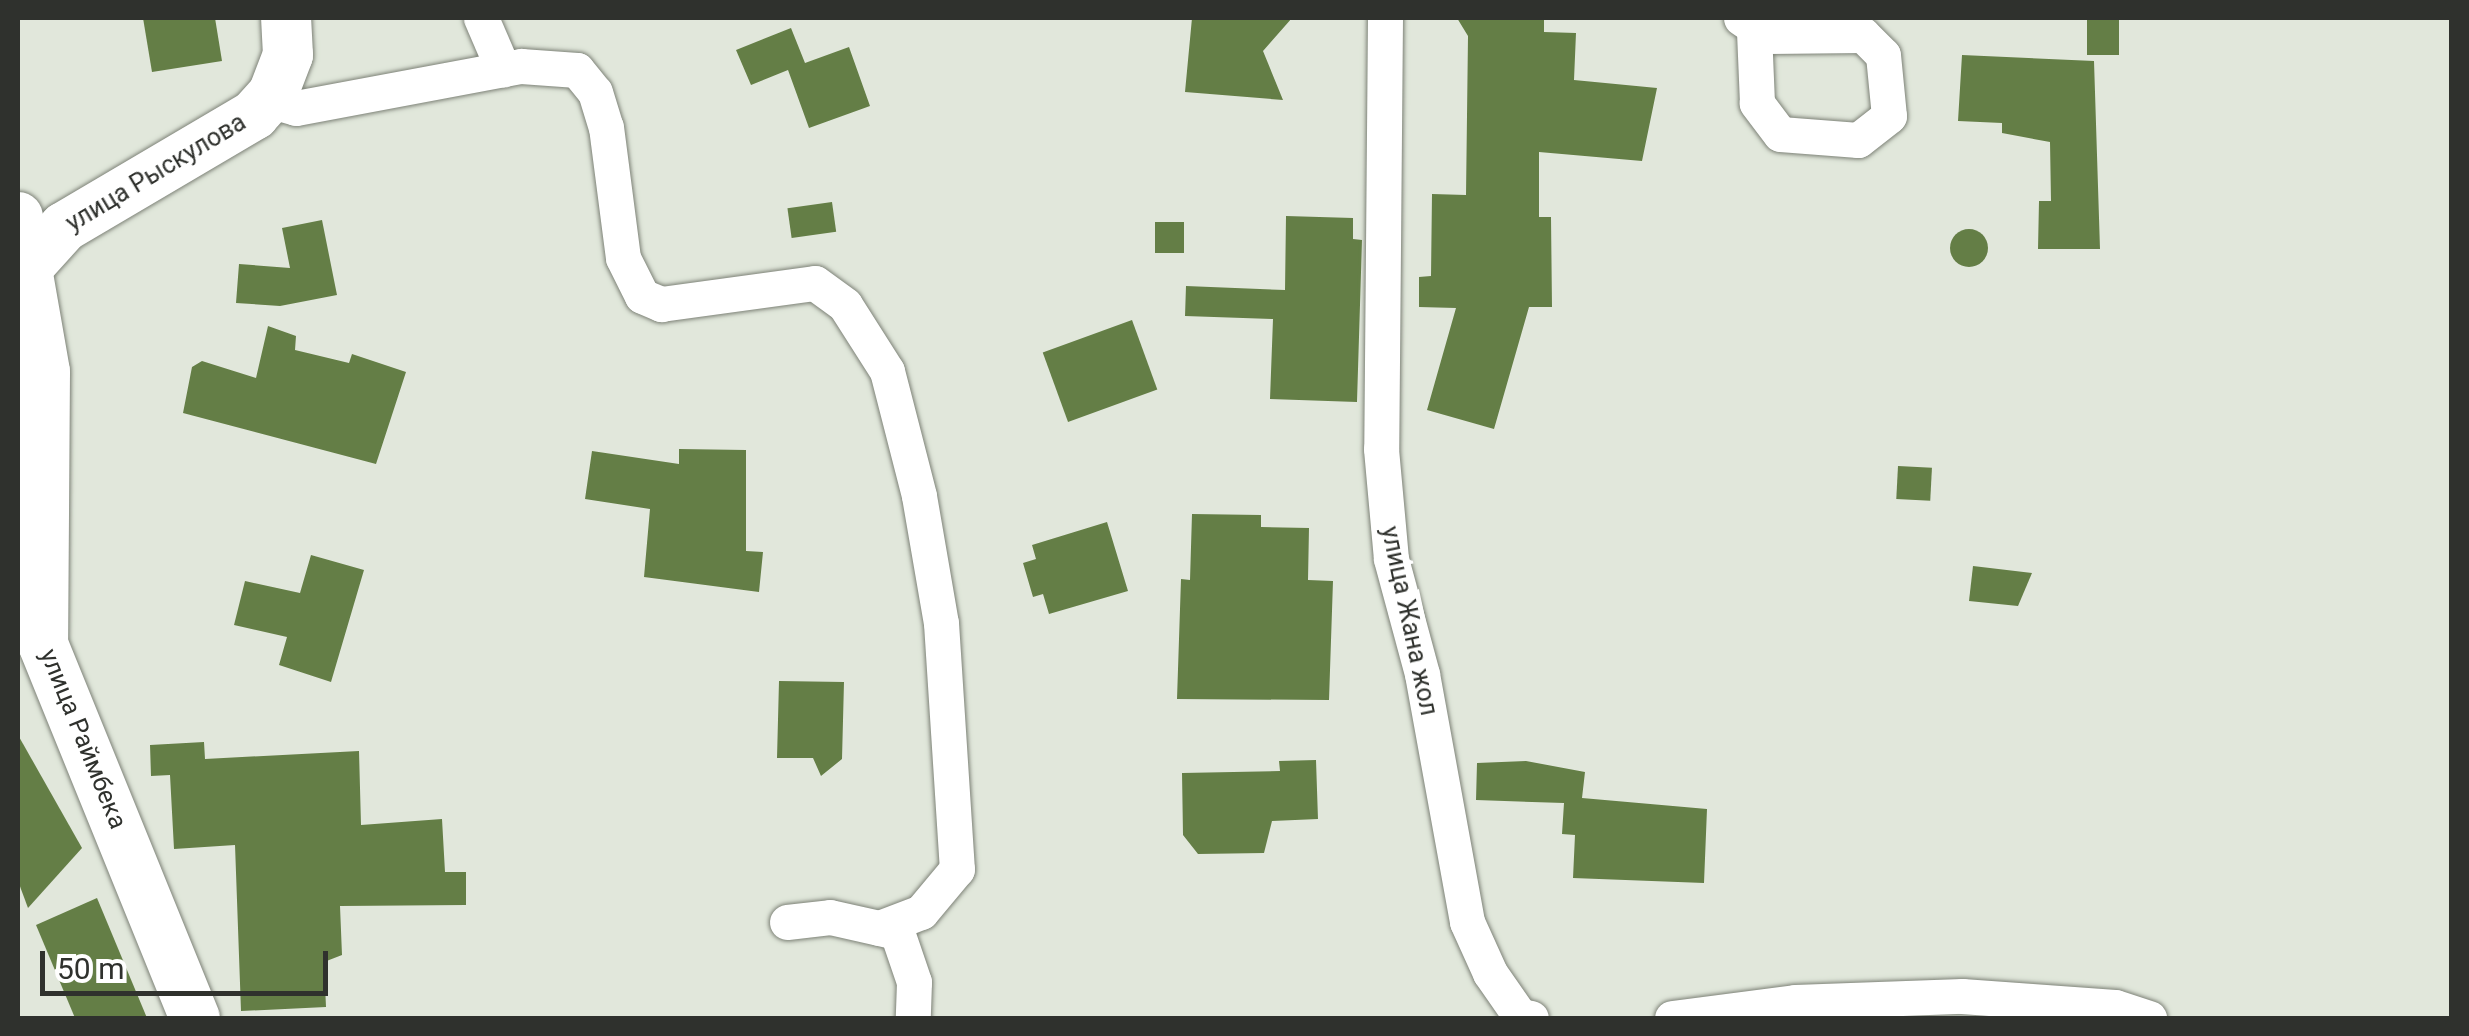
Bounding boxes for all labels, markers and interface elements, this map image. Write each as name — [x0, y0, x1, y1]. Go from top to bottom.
street label: улица Рыскулова — [61, 107, 251, 239]
street label: улица Жана жол — [1374, 524, 1444, 718]
street label: улица Раймбека — [33, 645, 133, 833]
scale bar — [45, 931, 332, 993]
text: 50 m — [57, 951, 124, 986]

